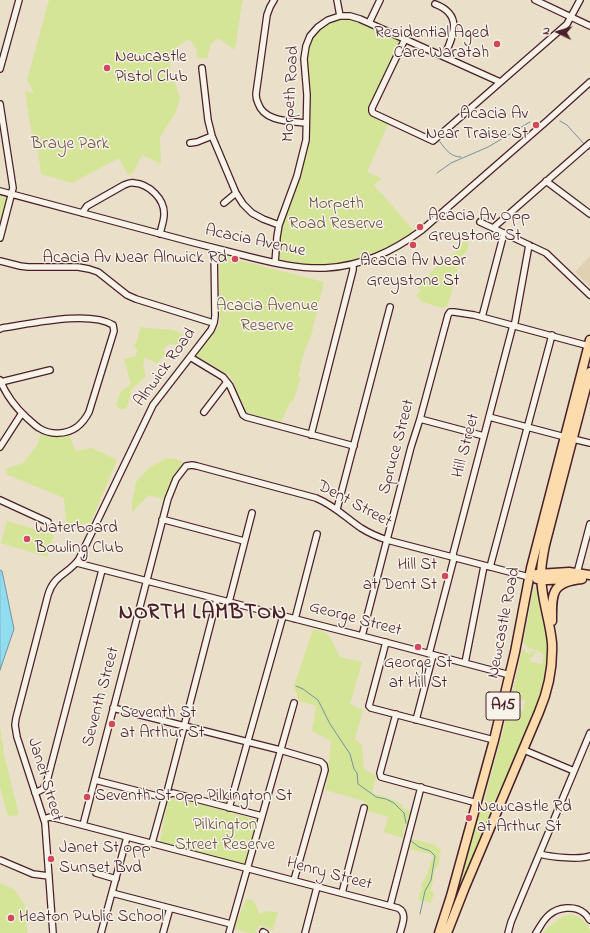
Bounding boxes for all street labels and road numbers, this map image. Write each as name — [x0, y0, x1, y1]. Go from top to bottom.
street label: Morpeth Road — [279, 45, 305, 143]
street label: Acacia Avenue — [203, 221, 307, 263]
street label: Alnwick Road — [131, 325, 201, 411]
street label: Spruce Street — [376, 397, 420, 497]
street label: Hill Street — [449, 412, 485, 480]
street label: Dent Street — [313, 477, 395, 533]
street label: Newcastle Road — [484, 566, 526, 680]
street label: George Street — [307, 598, 403, 642]
street label: Seventh Street — [79, 645, 125, 749]
road number: A15 — [486, 692, 520, 720]
street label: Janet Street — [22, 736, 66, 824]
street label: Henry Street — [284, 854, 374, 896]

